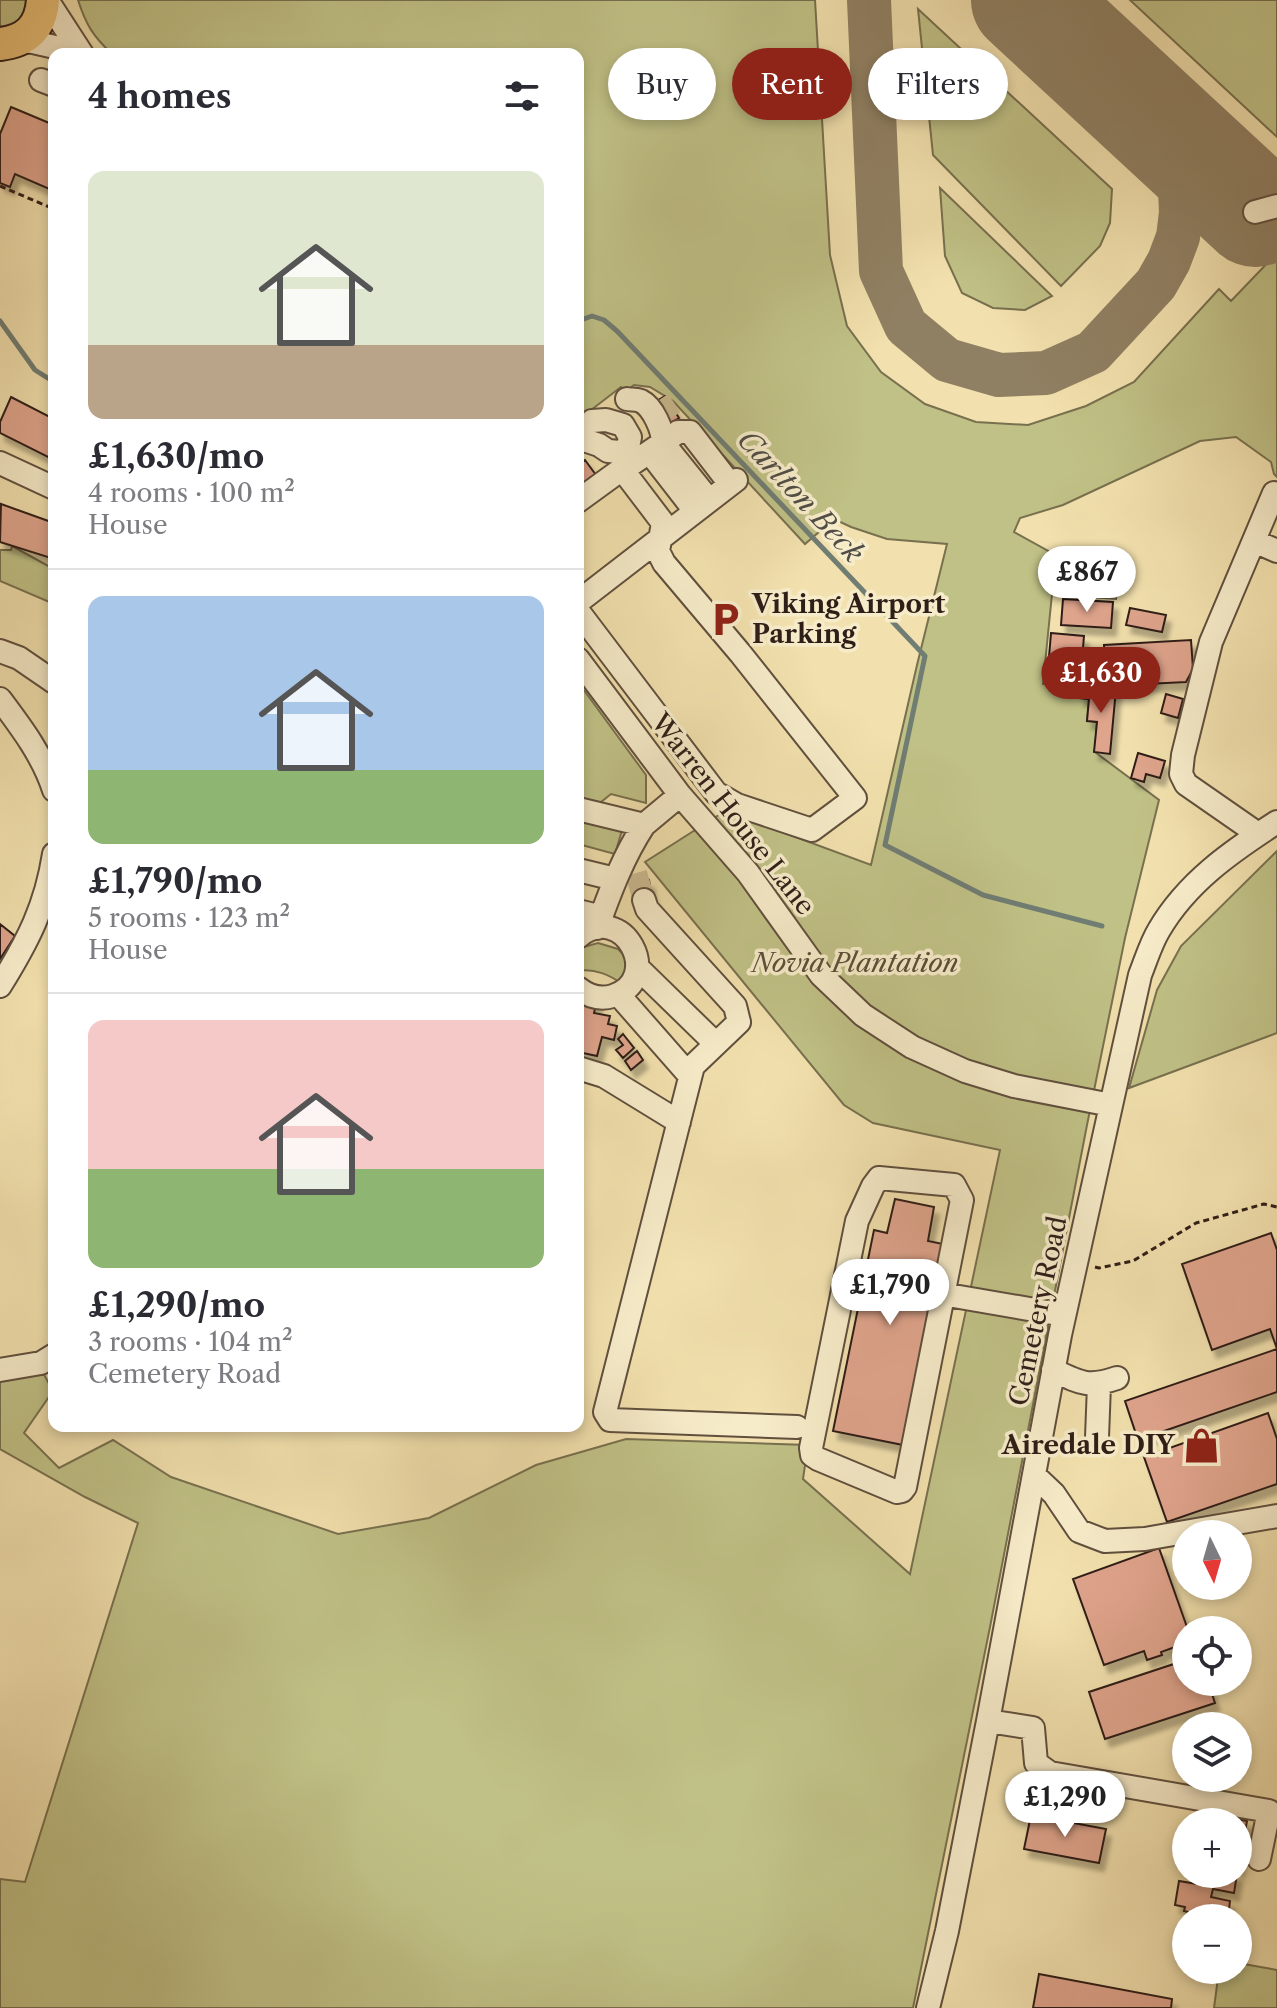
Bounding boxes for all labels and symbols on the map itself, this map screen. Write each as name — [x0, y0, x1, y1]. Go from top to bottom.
water label: Carlton Beck — [731, 423, 871, 570]
pin: £867 — [1040, 546, 1134, 614]
place label: Viking Airport Parking — [751, 588, 946, 650]
parking icon: Viking Airport Parking — [707, 600, 745, 638]
pin: £1,630 — [1036, 647, 1166, 715]
street label: Warren House Lane — [644, 706, 822, 921]
park label: Novia Plantation — [750, 947, 958, 979]
street label: Cemetery Road — [1002, 1213, 1074, 1409]
pin: £1,790 — [825, 1259, 955, 1327]
shop icon: Airedale DIY — [1182, 1426, 1220, 1464]
place label: Airedale DIY — [1001, 1429, 1176, 1461]
north arrow — [1172, 1520, 1252, 1600]
pin: £1,290 — [1000, 1771, 1130, 1839]

